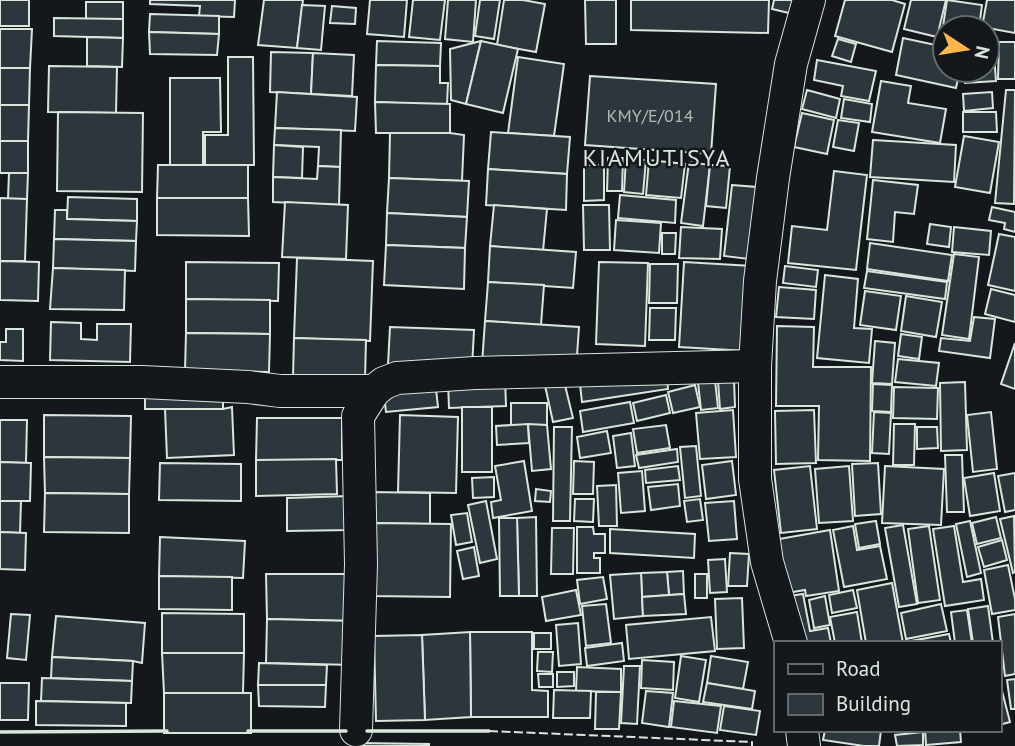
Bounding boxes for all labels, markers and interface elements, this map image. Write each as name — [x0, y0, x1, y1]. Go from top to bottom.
north arrow — [931, 14, 1001, 84]
text: N — [970, 44, 996, 61]
house number: KMY/E/014 — [606, 104, 694, 127]
district label: KIAMUTISYA — [582, 142, 732, 173]
legend — [774, 641, 1001, 732]
text: Road — [836, 655, 880, 682]
text: Building — [836, 690, 911, 717]

